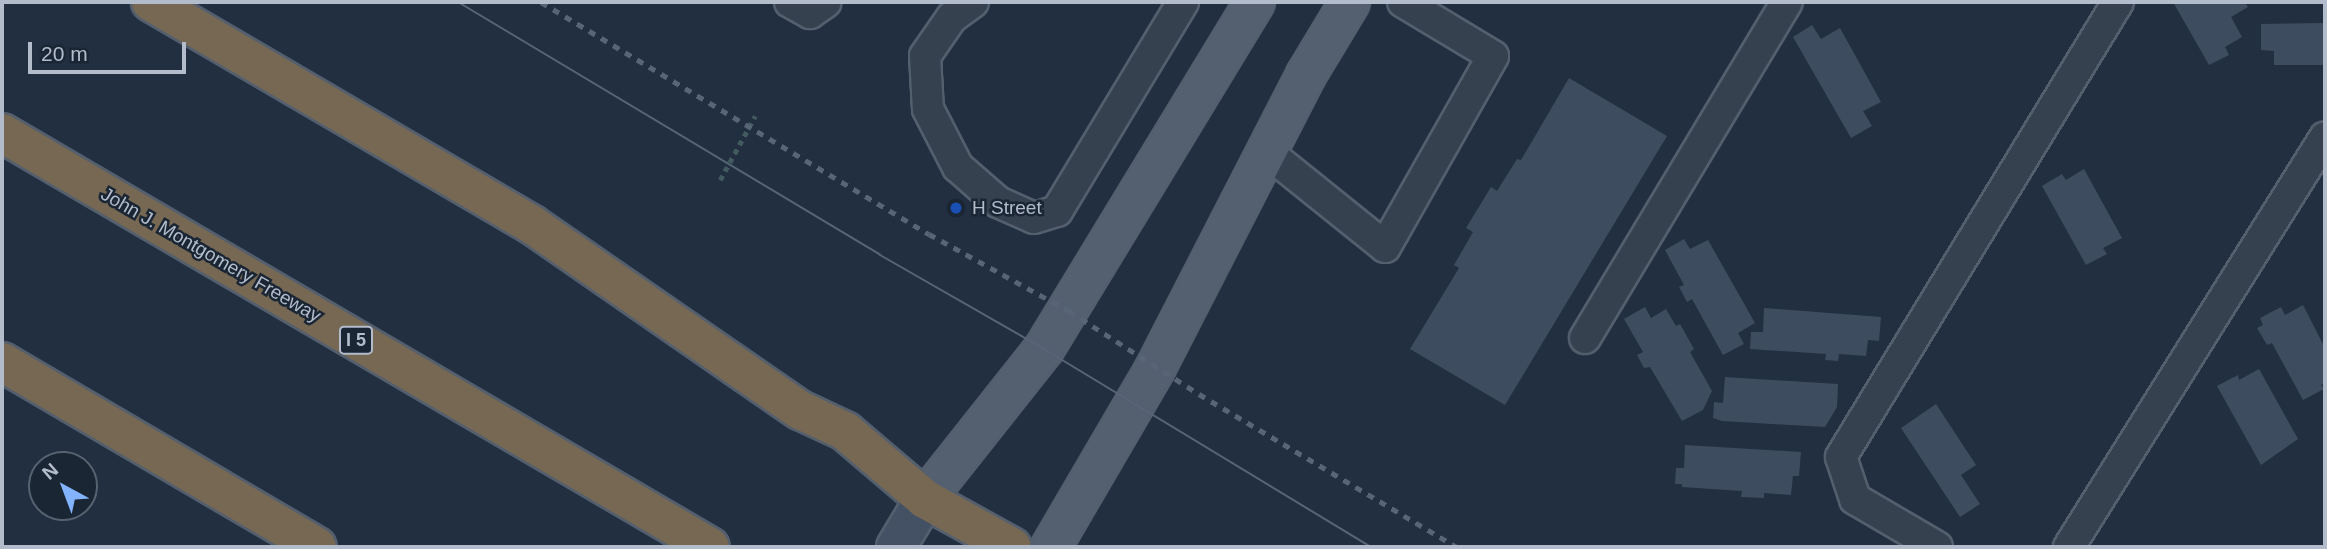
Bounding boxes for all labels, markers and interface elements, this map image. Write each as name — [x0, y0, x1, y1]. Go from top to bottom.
scale bar — [32, 28, 189, 72]
text: 20 m — [41, 42, 88, 65]
street label: John J. Montgomery Freeway — [97, 183, 325, 327]
place label: H Street — [972, 197, 1042, 219]
marker: H Street — [946, 198, 966, 218]
road number: I 5 — [338, 326, 374, 354]
north arrow — [28, 451, 98, 521]
text: N — [38, 459, 62, 484]

